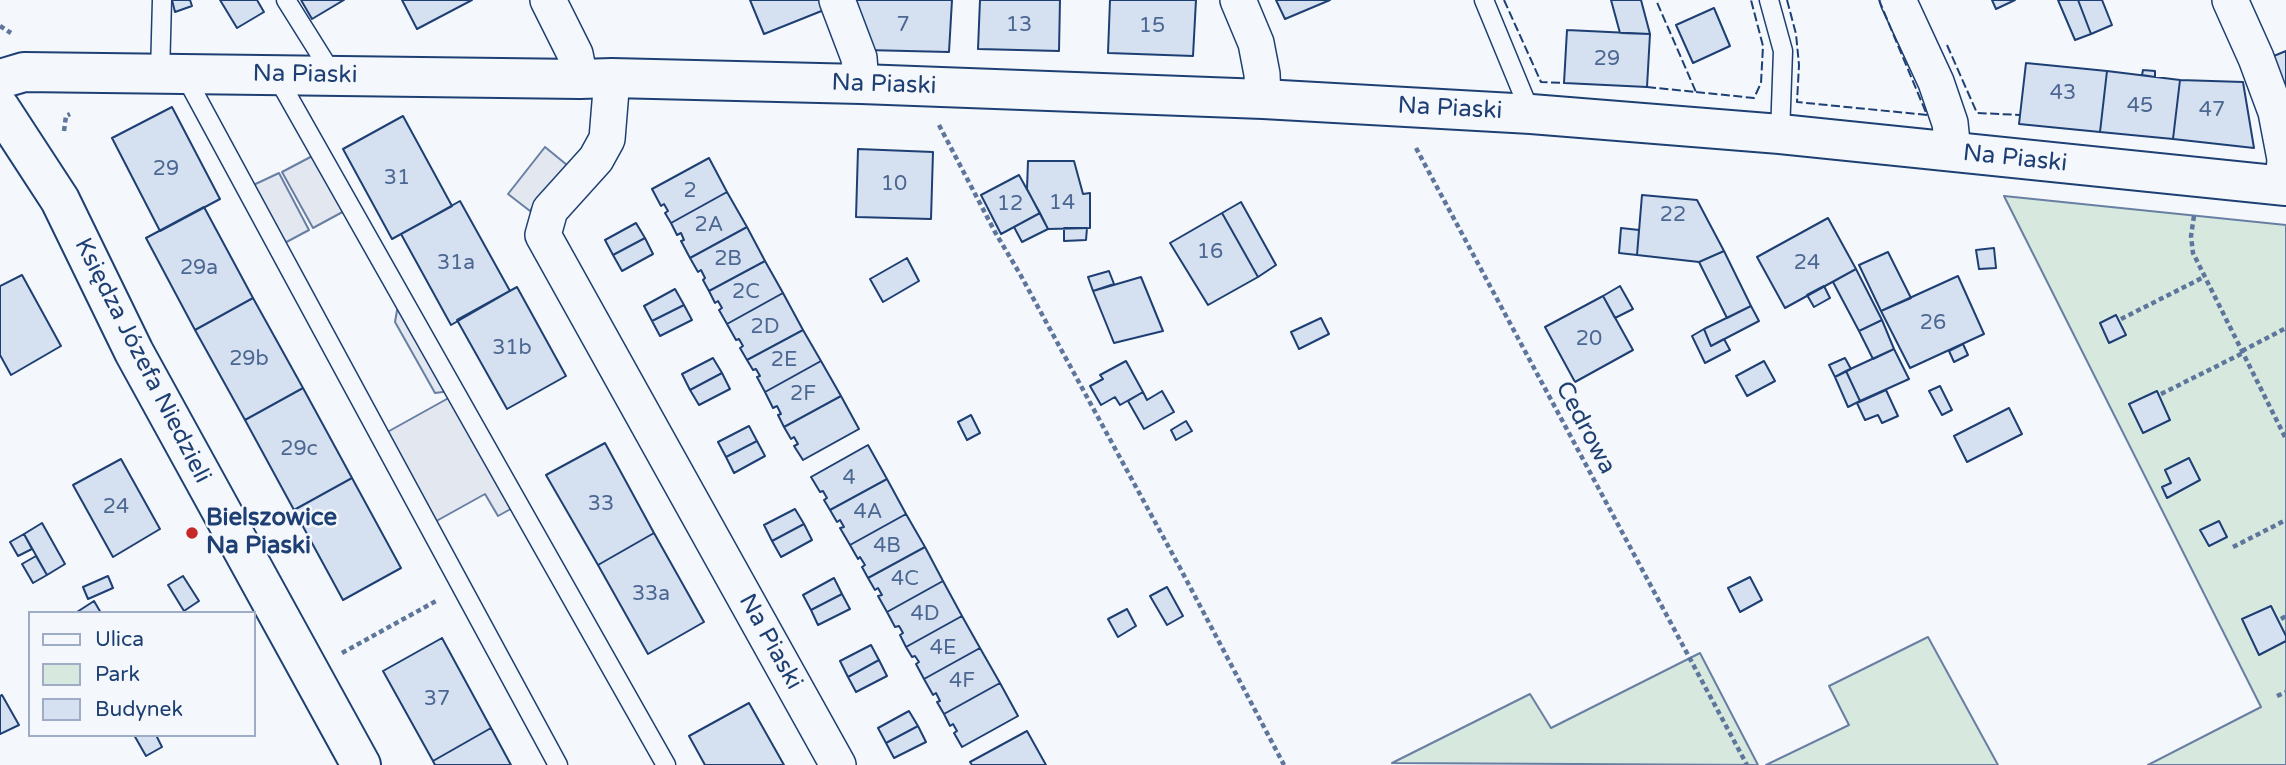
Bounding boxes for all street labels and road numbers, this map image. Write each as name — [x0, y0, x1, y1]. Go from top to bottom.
street label: Na Piaski — [252, 60, 358, 90]
street label: Na Piaski — [831, 69, 937, 101]
street label: Na Piaski — [1397, 92, 1503, 126]
street label: Na Piaski — [1961, 139, 2069, 179]
street label: Księdza Józefa Niedzieli — [68, 234, 216, 488]
street label: Cedrowa — [1549, 377, 1621, 479]
street label: Na Piaski — [732, 589, 808, 695]

